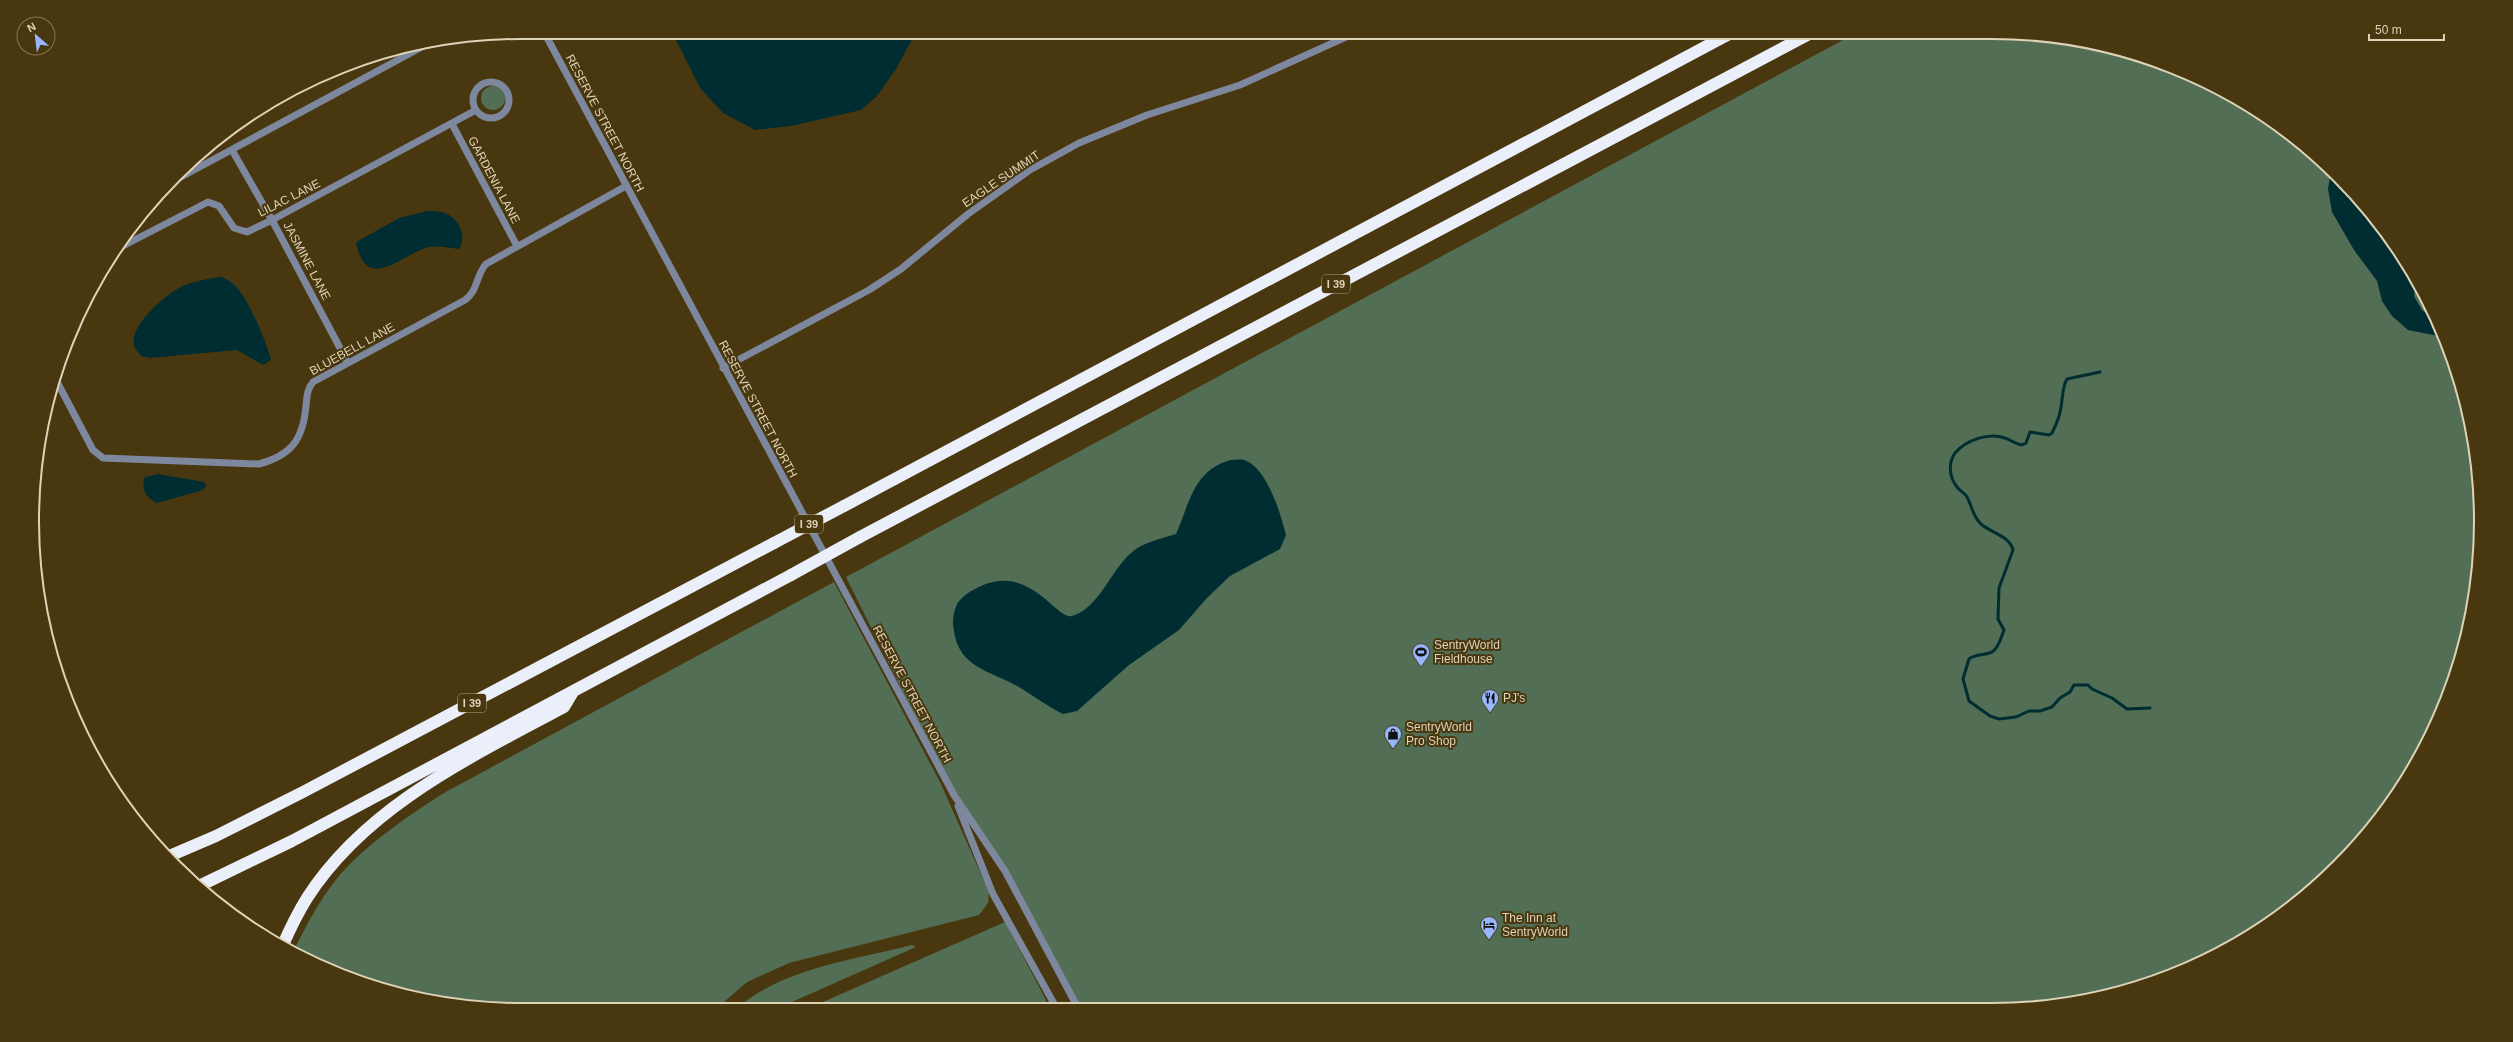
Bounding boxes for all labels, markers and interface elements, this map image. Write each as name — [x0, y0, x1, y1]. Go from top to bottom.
north arrow — [16, 16, 56, 56]
scale bar — [2369, 16, 2444, 42]
text: N — [25, 20, 38, 34]
text: 50 m — [2375, 23, 2402, 37]
street label: RESERVE STREET NORTH — [563, 52, 647, 194]
street label: GARDENIA LANE — [465, 134, 523, 226]
street label: EAGLE SUMMIT — [959, 147, 1043, 210]
street label: LILAC LANE — [256, 176, 322, 220]
street label: JASMINE LANE — [280, 219, 334, 303]
road number: I 39 — [1322, 275, 1350, 293]
street label: BLUEBELL LANE — [307, 320, 397, 378]
street label: RESERVE STREET NORTH — [716, 338, 800, 480]
road number: I 39 — [795, 515, 823, 533]
street label: RESERVE STREET NORTH — [870, 623, 954, 765]
place label: SentryWorld Fieldhouse — [1434, 638, 1500, 666]
sports icon: SentryWorld Fieldhouse — [1411, 642, 1431, 667]
restaurant icon: PJ's — [1480, 688, 1500, 713]
place label: PJ's — [1503, 691, 1525, 705]
road number: I 39 — [458, 694, 486, 712]
place label: SentryWorld Pro Shop — [1406, 720, 1472, 748]
shop icon: SentryWorld Pro Shop — [1383, 724, 1403, 749]
place label: The Inn at SentryWorld — [1502, 911, 1568, 939]
hotel icon: The Inn at SentryWorld — [1479, 915, 1499, 940]

